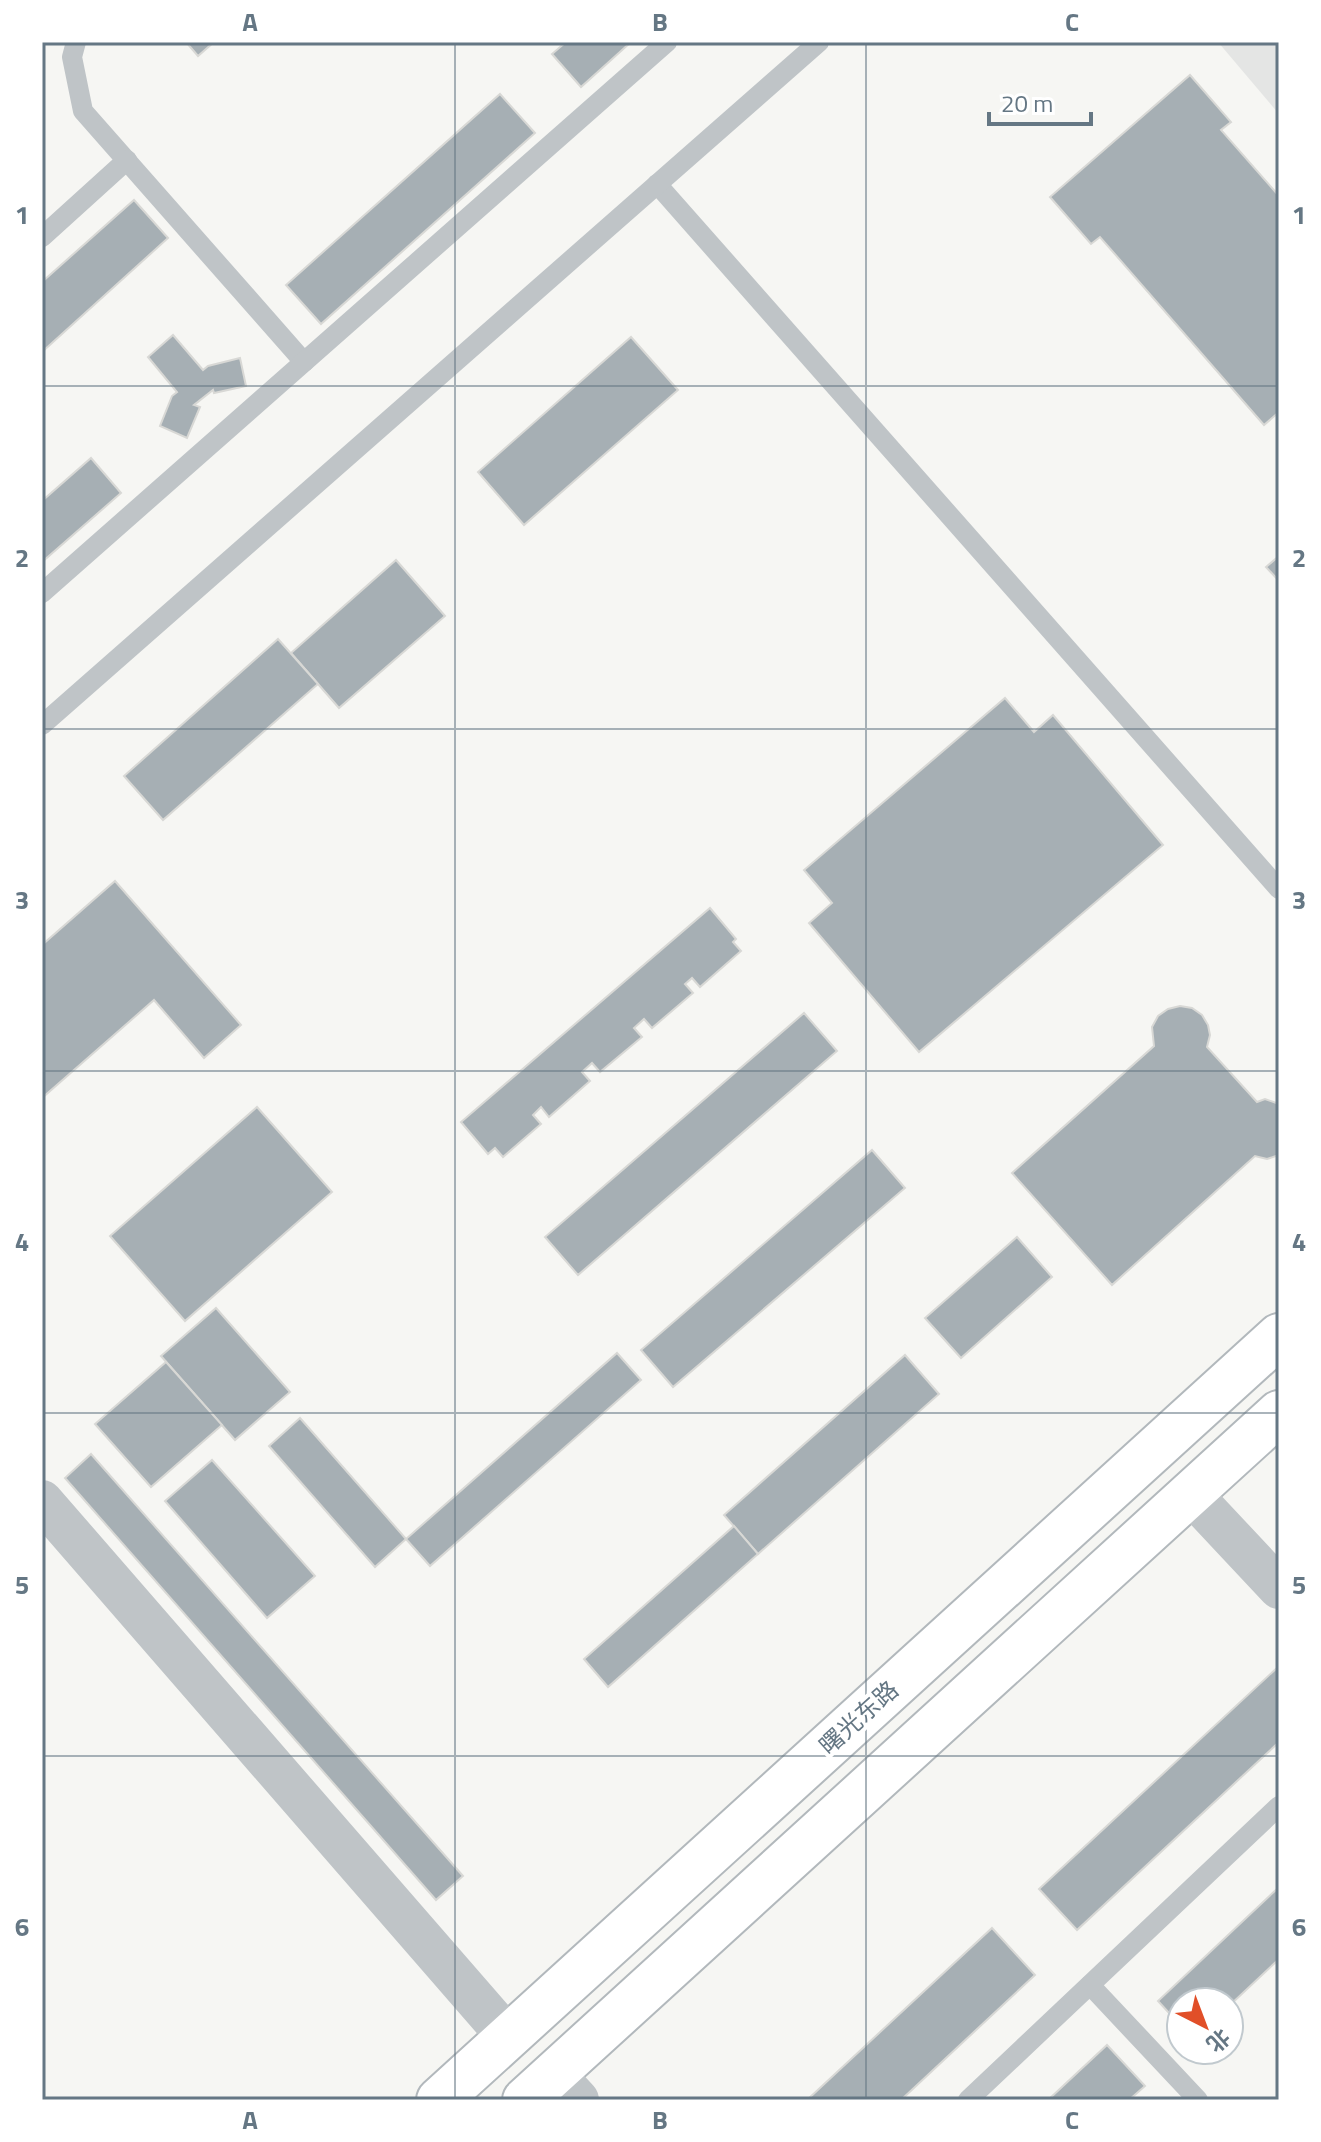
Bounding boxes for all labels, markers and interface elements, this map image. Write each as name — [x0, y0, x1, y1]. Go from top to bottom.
text: A — [242, 2, 258, 41]
text: B — [652, 2, 668, 41]
text: C — [1065, 2, 1079, 41]
scale bar — [989, 76, 1091, 126]
text: 20 m — [1001, 85, 1053, 121]
text: 1 — [15, 195, 29, 234]
text: 1 — [1292, 195, 1306, 234]
text: 2 — [15, 538, 29, 577]
text: 2 — [1292, 538, 1306, 577]
text: 3 — [15, 880, 29, 919]
text: 3 — [1292, 880, 1306, 919]
text: 4 — [15, 1222, 29, 1261]
text: 4 — [1292, 1222, 1306, 1261]
text: 5 — [15, 1565, 29, 1604]
text: 5 — [1292, 1565, 1306, 1604]
street label: 曙光东路 — [811, 1672, 906, 1763]
text: 6 — [15, 1907, 29, 1946]
text: 6 — [1292, 1907, 1306, 1946]
north arrow — [1165, 1986, 1245, 2066]
text: 北 — [1199, 2021, 1238, 2061]
text: A — [242, 2100, 258, 2139]
text: B — [652, 2100, 668, 2139]
text: C — [1065, 2100, 1079, 2139]

